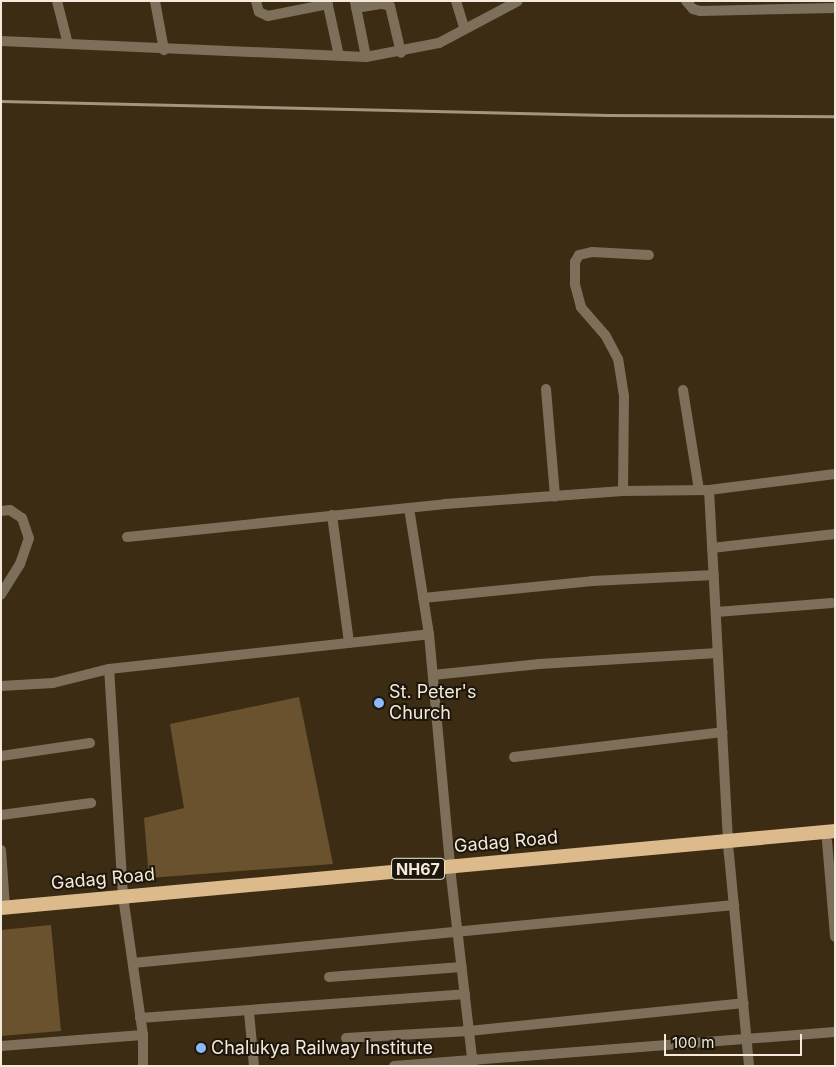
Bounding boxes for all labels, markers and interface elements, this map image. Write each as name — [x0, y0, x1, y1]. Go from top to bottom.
place label: St. Peter's Church — [389, 682, 476, 724]
marker: St. Peter's Church — [373, 697, 385, 709]
street label: Gadag Road — [453, 827, 559, 857]
road number: NH67 — [390, 856, 446, 882]
street label: Gadag Road — [50, 864, 156, 894]
scale bar — [666, 1024, 804, 1056]
text: 100 m — [672, 1033, 714, 1052]
place label: Chalukya Railway Institute — [211, 1037, 433, 1059]
marker: Chalukya Railway Institute — [195, 1042, 207, 1054]

